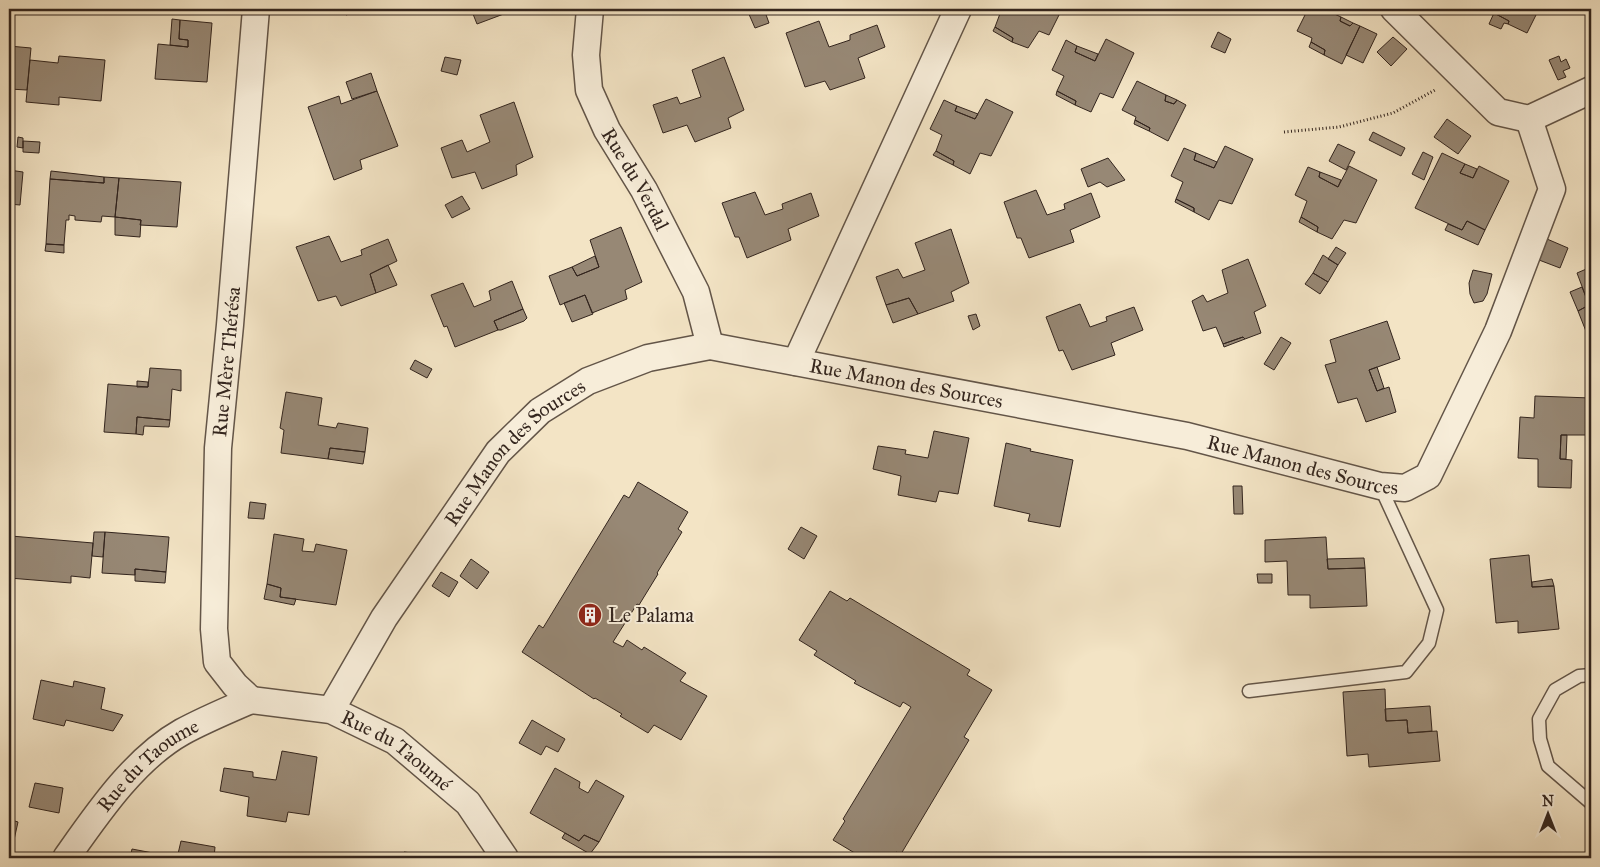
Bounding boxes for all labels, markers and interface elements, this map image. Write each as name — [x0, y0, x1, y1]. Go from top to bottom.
street label: Rue du Verdal — [597, 123, 675, 235]
street label: Rue Mère Thérésa — [207, 285, 245, 438]
street label: Rue Manon des Sources — [808, 353, 1005, 413]
street label: Rue Manon des Sources — [439, 374, 590, 530]
street label: Rue Manon des Sources — [1204, 430, 1399, 499]
building icon: Le Palama — [577, 602, 603, 628]
place label: Le Palama — [608, 603, 695, 627]
street label: Rue du Taoumé — [337, 705, 457, 796]
street label: Rue du Taoume — [92, 714, 202, 816]
north arrow — [1522, 790, 1572, 840]
text: N — [1542, 793, 1554, 810]

